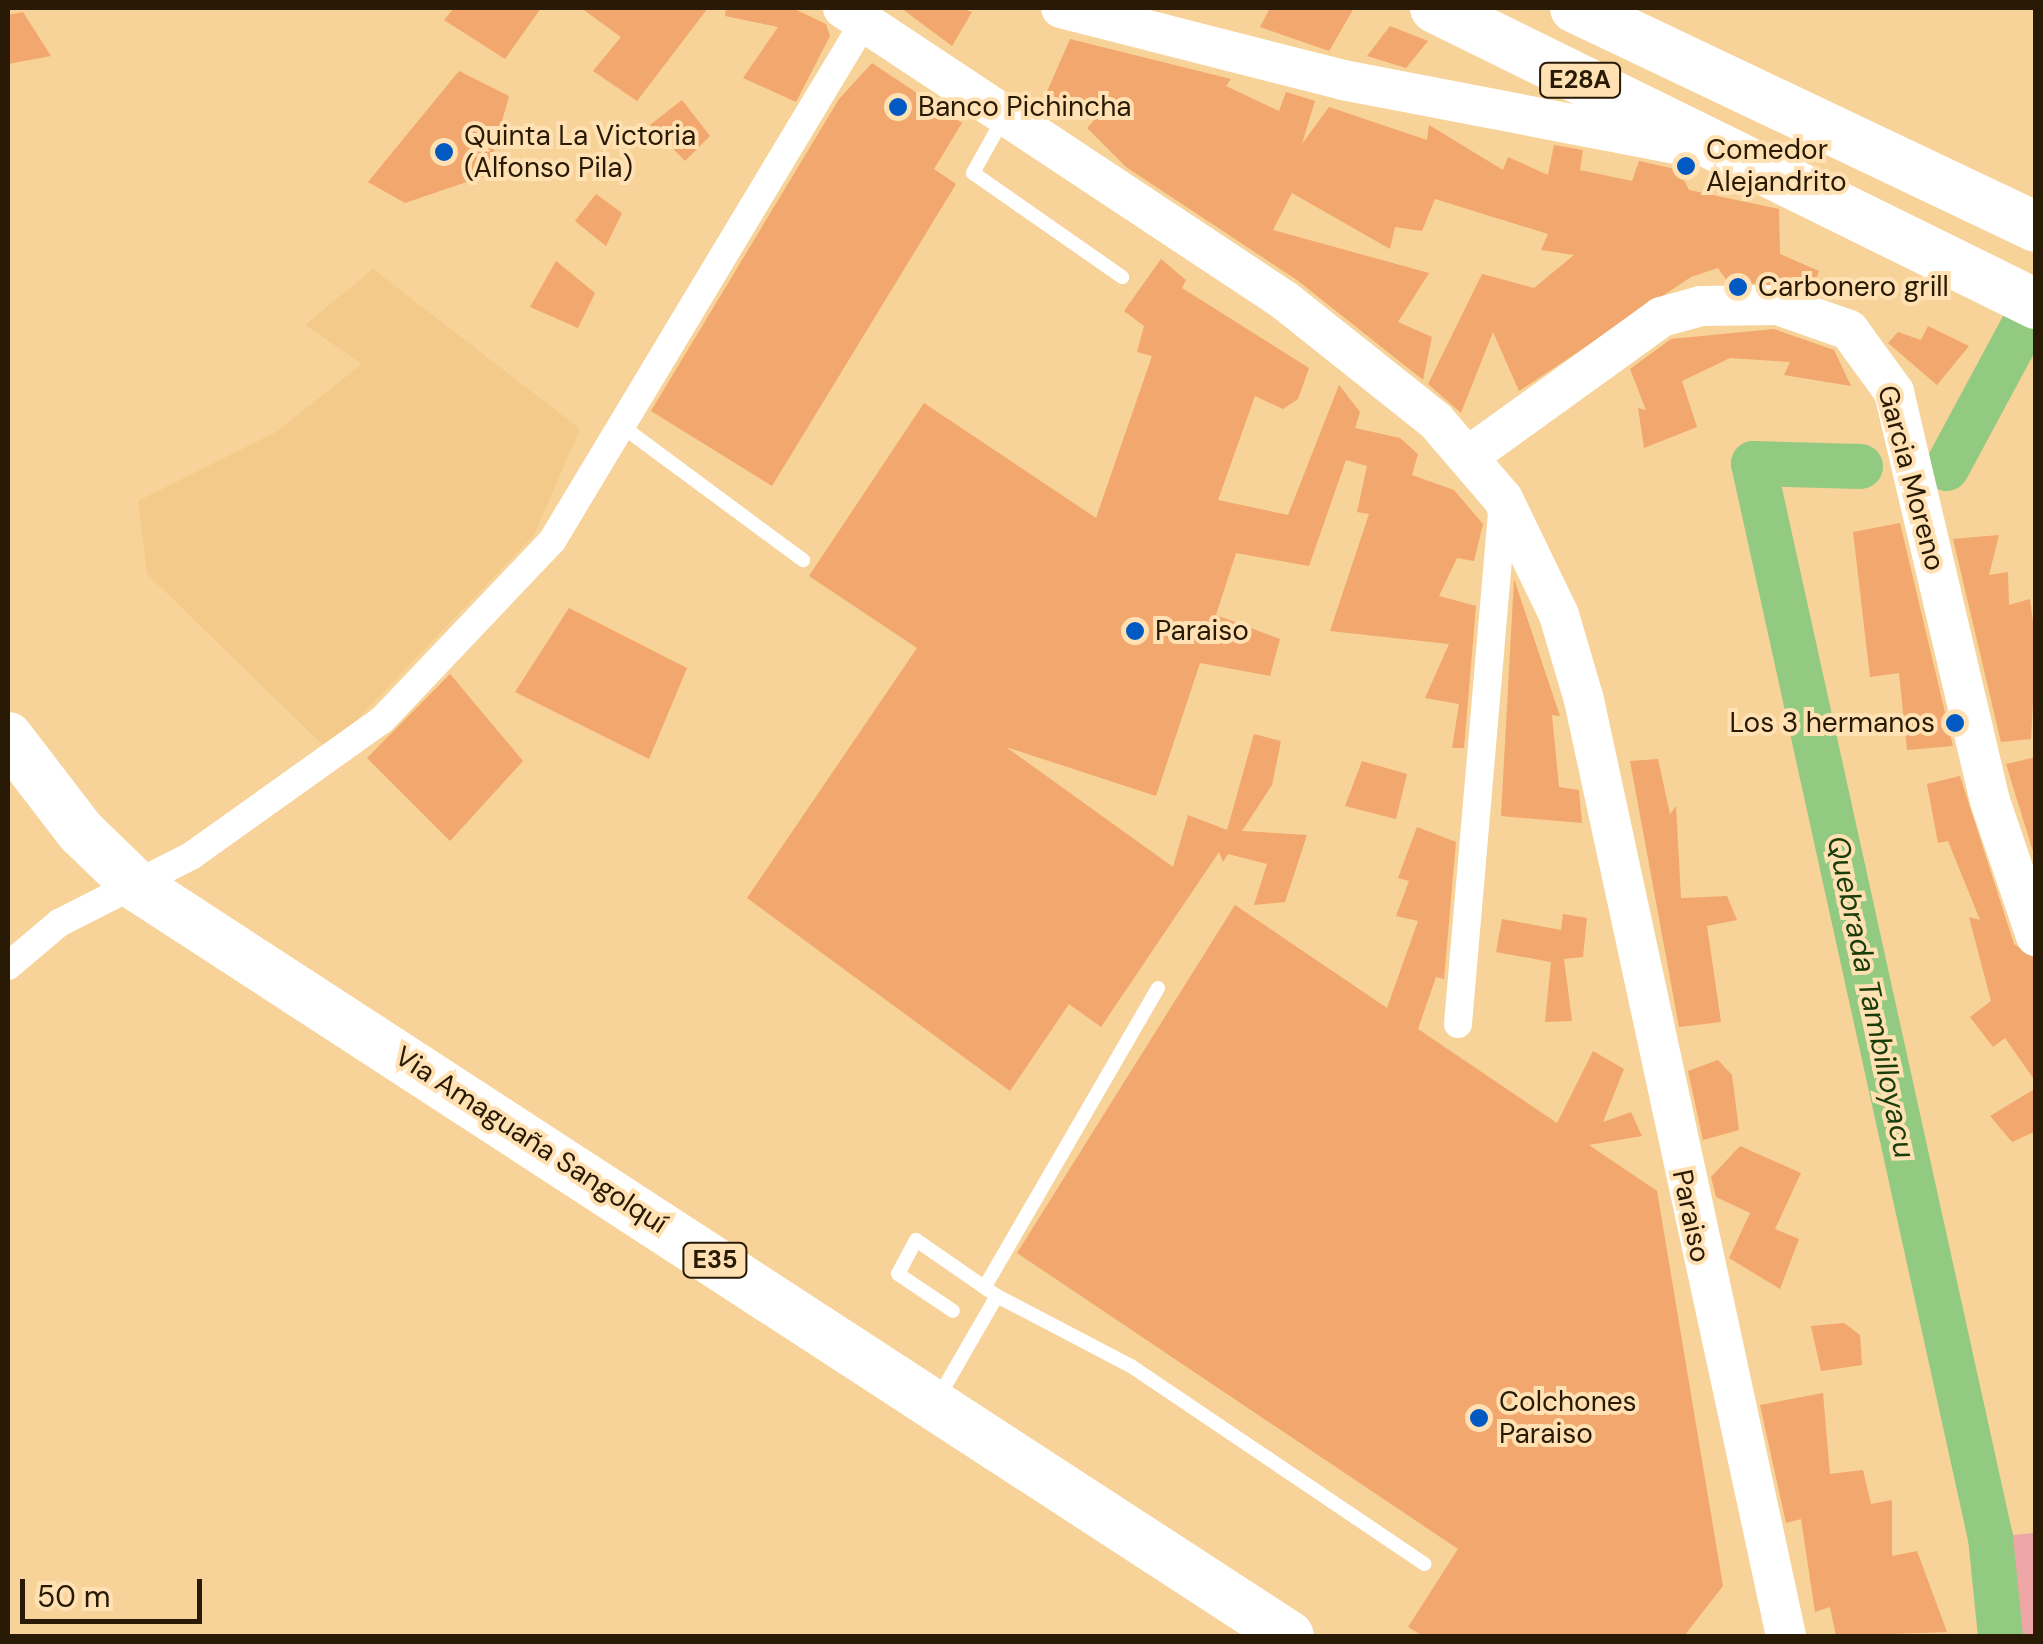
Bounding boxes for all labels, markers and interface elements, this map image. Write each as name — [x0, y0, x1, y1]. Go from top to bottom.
road number: E28A — [1538, 60, 1622, 100]
place label: Banco Pichincha — [918, 90, 1131, 124]
marker: Banco Pichincha — [887, 96, 909, 118]
place label: Quinta La Victoria (Alfonso Pila) — [464, 119, 696, 185]
place label: Comedor Alejandrito — [1706, 133, 1847, 199]
marker: Quinta La Victoria (Alfonso Pila) — [433, 141, 455, 163]
marker: Comedor Alejandrito — [1675, 155, 1697, 177]
place label: Carbonero grill — [1758, 270, 1949, 304]
marker: Carbonero grill — [1727, 276, 1749, 298]
street label: Garcia Moreno — [1870, 382, 1952, 574]
place label: Paraiso — [1155, 614, 1249, 648]
marker: Paraiso — [1124, 620, 1146, 642]
place label: Los 3 hermanos — [1729, 706, 1935, 740]
marker: Los 3 hermanos — [1944, 712, 1966, 734]
water label: Quebrada Tambilloyacu — [1819, 832, 1923, 1162]
street label: Via Amaguaña Sangolquí — [389, 1039, 673, 1241]
street label: Paraiso — [1665, 1167, 1717, 1265]
road number: E35 — [680, 1240, 750, 1280]
place label: Colchones Paraiso — [1499, 1385, 1637, 1451]
marker: Colchones Paraiso — [1468, 1407, 1490, 1429]
scale bar — [25, 1559, 208, 1621]
text: 50 m — [37, 1577, 111, 1616]

